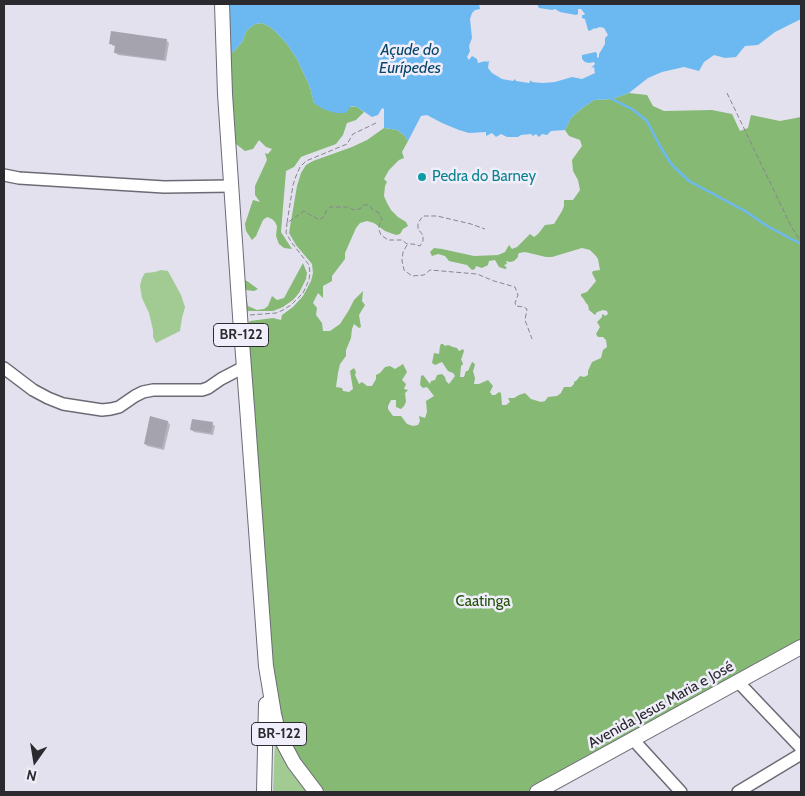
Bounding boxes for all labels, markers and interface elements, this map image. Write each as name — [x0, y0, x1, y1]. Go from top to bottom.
water label: Açude do Eurípedes — [379, 40, 441, 78]
place label: Pedra do Barney — [432, 168, 536, 186]
marker: Pedra do Barney — [416, 171, 428, 183]
road number: BR-122 — [214, 324, 268, 346]
park label: Caatinga — [456, 593, 510, 611]
street label: Avenida Jesus Maria e José — [585, 657, 737, 753]
road number: BR-122 — [252, 722, 306, 746]
north arrow — [10, 736, 60, 786]
text: N — [25, 766, 38, 785]

